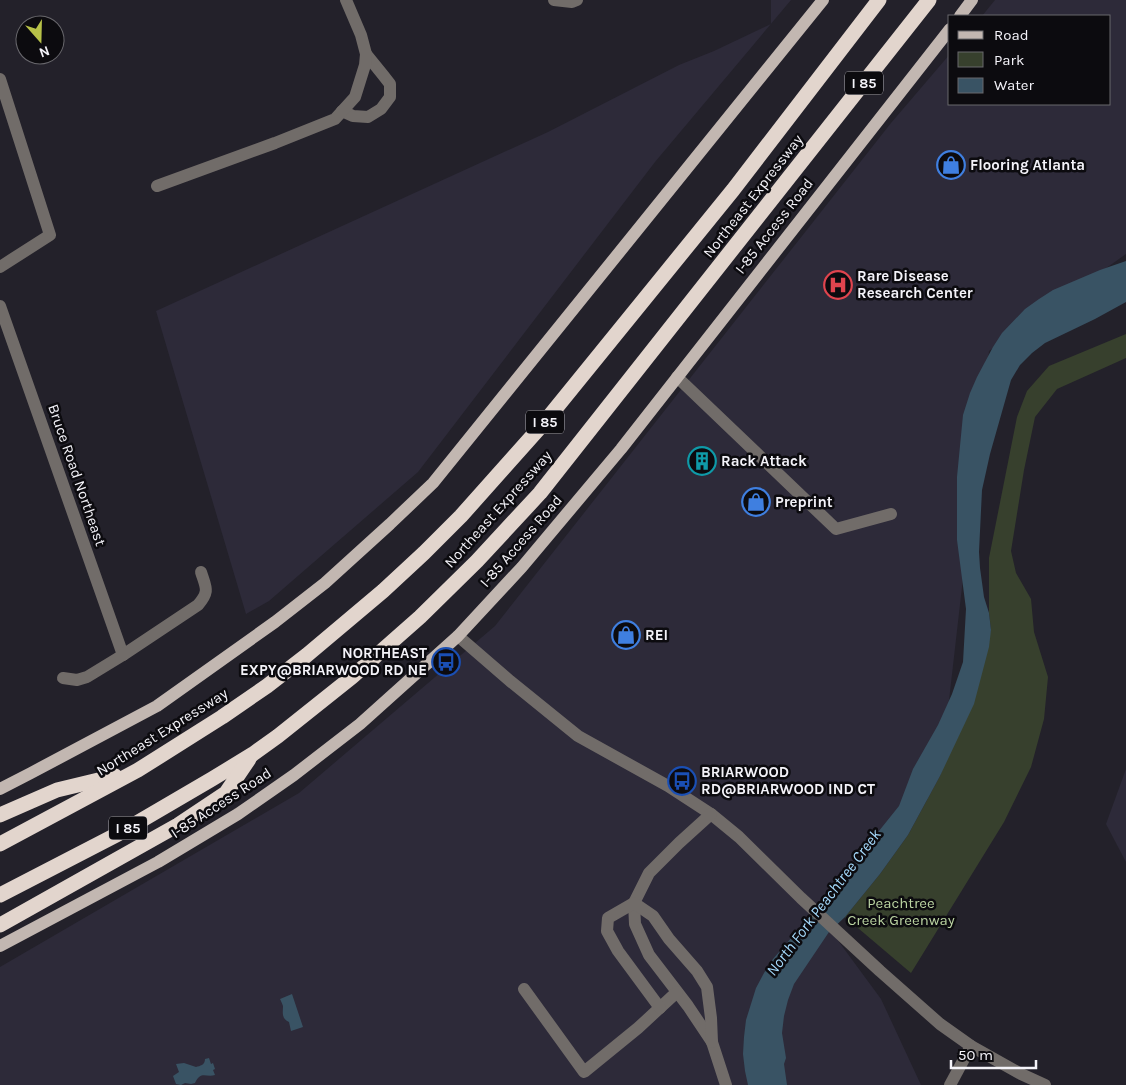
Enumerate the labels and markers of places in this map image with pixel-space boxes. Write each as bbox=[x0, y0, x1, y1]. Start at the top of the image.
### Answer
shop icon: Flooring Atlanta bbox=[936, 150, 966, 180]
place label: Flooring Atlanta bbox=[970, 156, 1085, 174]
place label: Rare Disease Research Center bbox=[857, 267, 973, 302]
hospital icon: Rare Disease Research Center bbox=[823, 270, 853, 300]
building icon: Rack Attack bbox=[687, 446, 717, 476]
place label: Rack Attack bbox=[721, 452, 807, 470]
shop icon: Preprint bbox=[741, 487, 771, 517]
place label: Preprint bbox=[775, 493, 833, 511]
shop icon: REI bbox=[611, 620, 641, 650]
place label: REI bbox=[645, 626, 668, 644]
place label: NORTHEAST EXPY@BRIARWOOD RD NE bbox=[240, 644, 427, 679]
bus stop icon: NORTHEAST EXPY@BRIARWOOD RD NE bbox=[431, 647, 461, 677]
place label: BRIARWOOD RD@BRIARWOOD IND CT bbox=[701, 763, 875, 798]
bus stop icon: BRIARWOOD RD@BRIARWOOD IND CT bbox=[667, 766, 697, 796]

